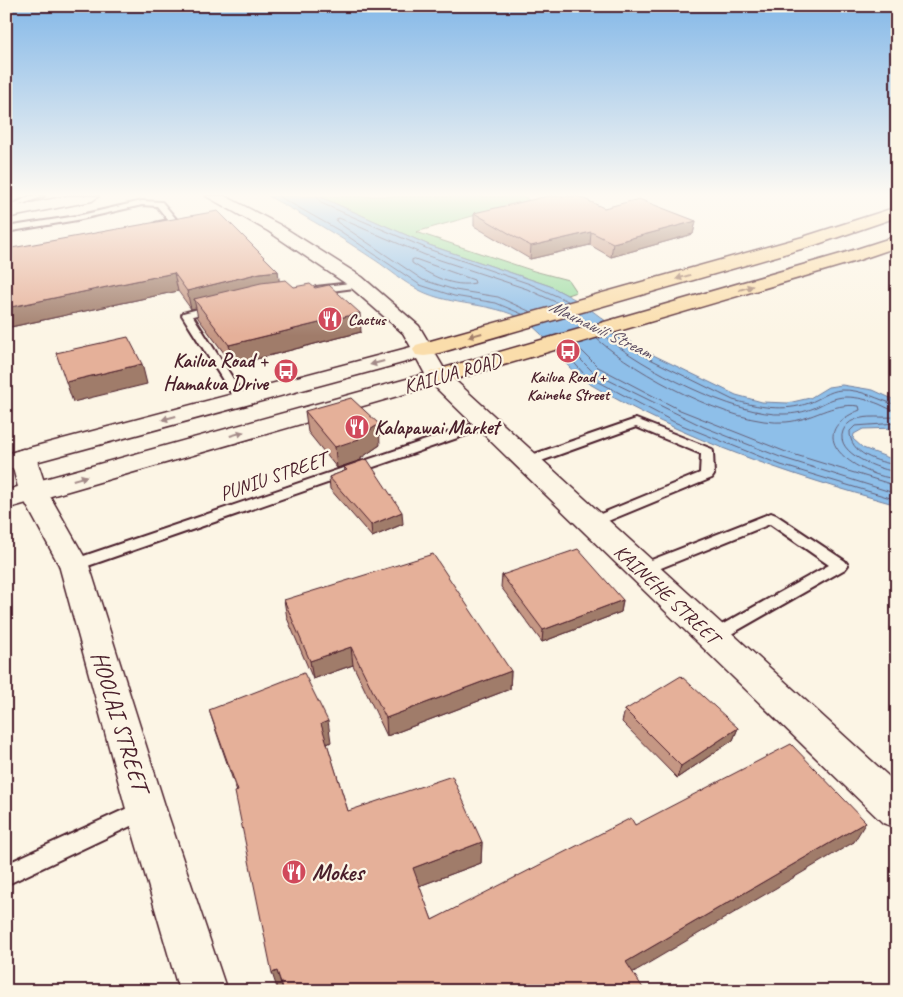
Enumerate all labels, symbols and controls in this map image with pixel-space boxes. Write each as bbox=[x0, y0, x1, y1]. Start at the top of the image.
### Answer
one-way arrow bbox=[675, 274, 690, 282]
one-way arrow bbox=[738, 283, 753, 291]
water label: Maunawili Stream bbox=[546, 295, 658, 364]
restaurant icon: Cactus bbox=[317, 306, 343, 332]
place label: Cactus bbox=[348, 310, 387, 330]
one-way arrow bbox=[467, 332, 482, 340]
bus stop icon: Kailua Road + Kainehe Street bbox=[555, 338, 581, 364]
street label: KAILUA ROAD bbox=[401, 347, 505, 399]
place label: Kailua Road + Hamakua Drive bbox=[163, 348, 269, 396]
bus stop icon: Kailua Road + Hamakua Drive bbox=[273, 358, 299, 384]
one-way arrow bbox=[369, 359, 384, 367]
place label: Kailua Road + Kainehe Street bbox=[527, 367, 611, 405]
one-way arrow bbox=[161, 414, 176, 422]
restaurant icon: Kalapawai Market bbox=[344, 414, 370, 440]
place label: Kalapawai Market bbox=[374, 415, 502, 440]
one-way arrow bbox=[229, 429, 244, 437]
street label: PUNIU STREET bbox=[216, 445, 335, 507]
one-way arrow bbox=[73, 473, 88, 481]
street label: KAINEHE STREET bbox=[609, 539, 727, 652]
street label: HOOLAI STREET bbox=[84, 647, 157, 800]
place label: Mokes bbox=[312, 857, 366, 887]
restaurant icon: Mokes bbox=[281, 859, 307, 885]

